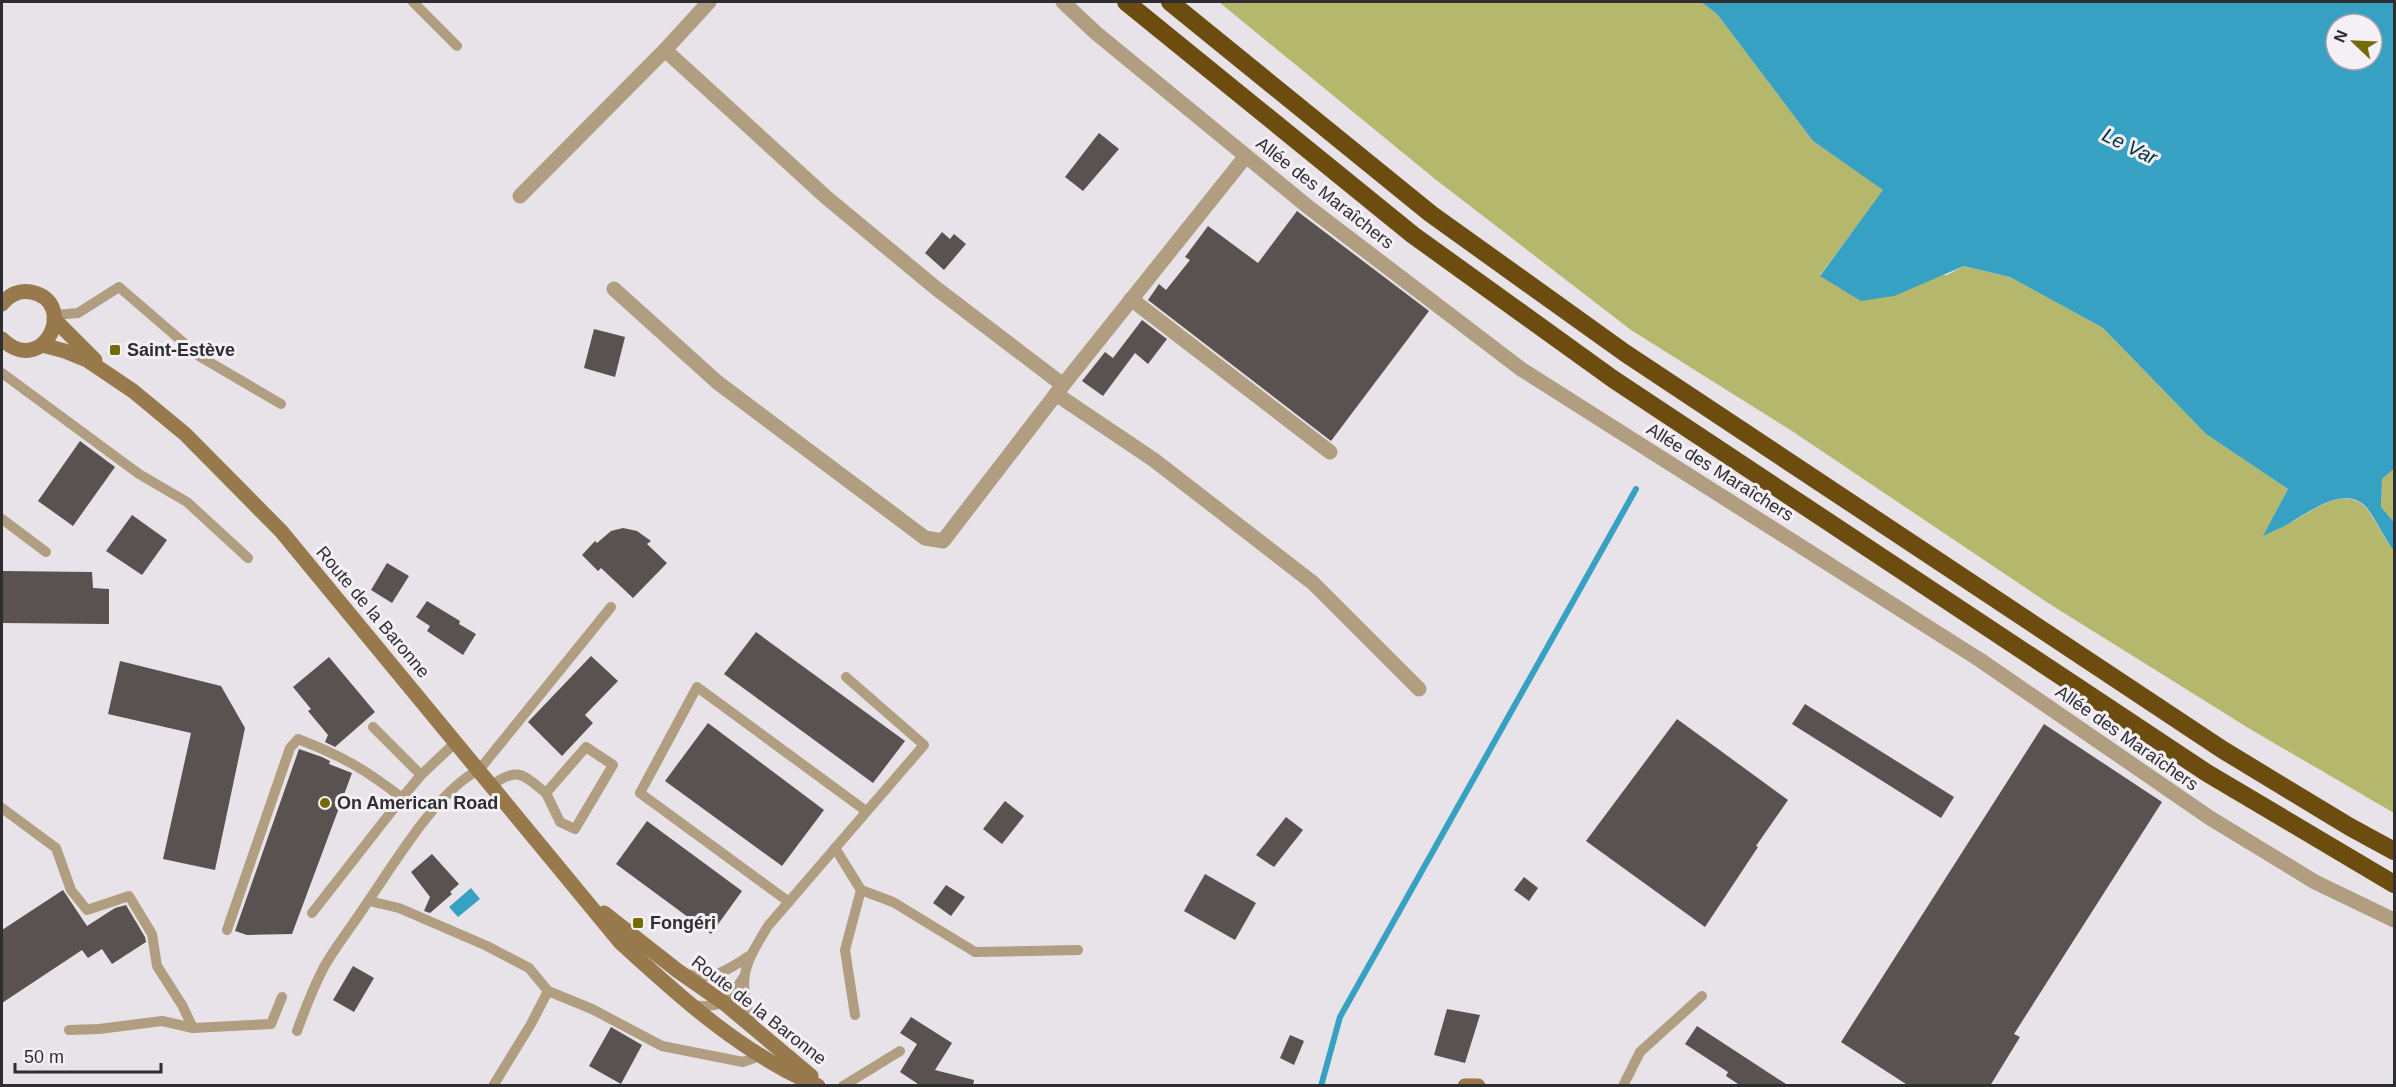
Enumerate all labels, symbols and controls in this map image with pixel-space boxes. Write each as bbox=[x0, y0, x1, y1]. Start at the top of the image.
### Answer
north arrow bbox=[2324, 12, 2384, 72]
text: N bbox=[2331, 28, 2351, 45]
water label: Le Var bbox=[2099, 123, 2162, 169]
street label: Allée des Maraîchers bbox=[1252, 133, 1398, 253]
place label: Saint-Estève bbox=[127, 340, 235, 360]
marker: Saint-Estève bbox=[108, 343, 122, 357]
street label: Allée des Maraîchers bbox=[1643, 419, 1797, 525]
street label: Route de la Baronne bbox=[312, 542, 434, 682]
street label: Allée des Maraîchers bbox=[2052, 681, 2202, 795]
place label: On American Road bbox=[337, 793, 498, 813]
marker: On American Road bbox=[318, 796, 332, 810]
place label: Fongéri bbox=[650, 913, 716, 933]
marker: Fongéri bbox=[631, 916, 645, 930]
street label: Route de la Baronne bbox=[688, 951, 830, 1069]
scale bar bbox=[15, 1036, 160, 1074]
text: 50 m bbox=[24, 1047, 64, 1067]

